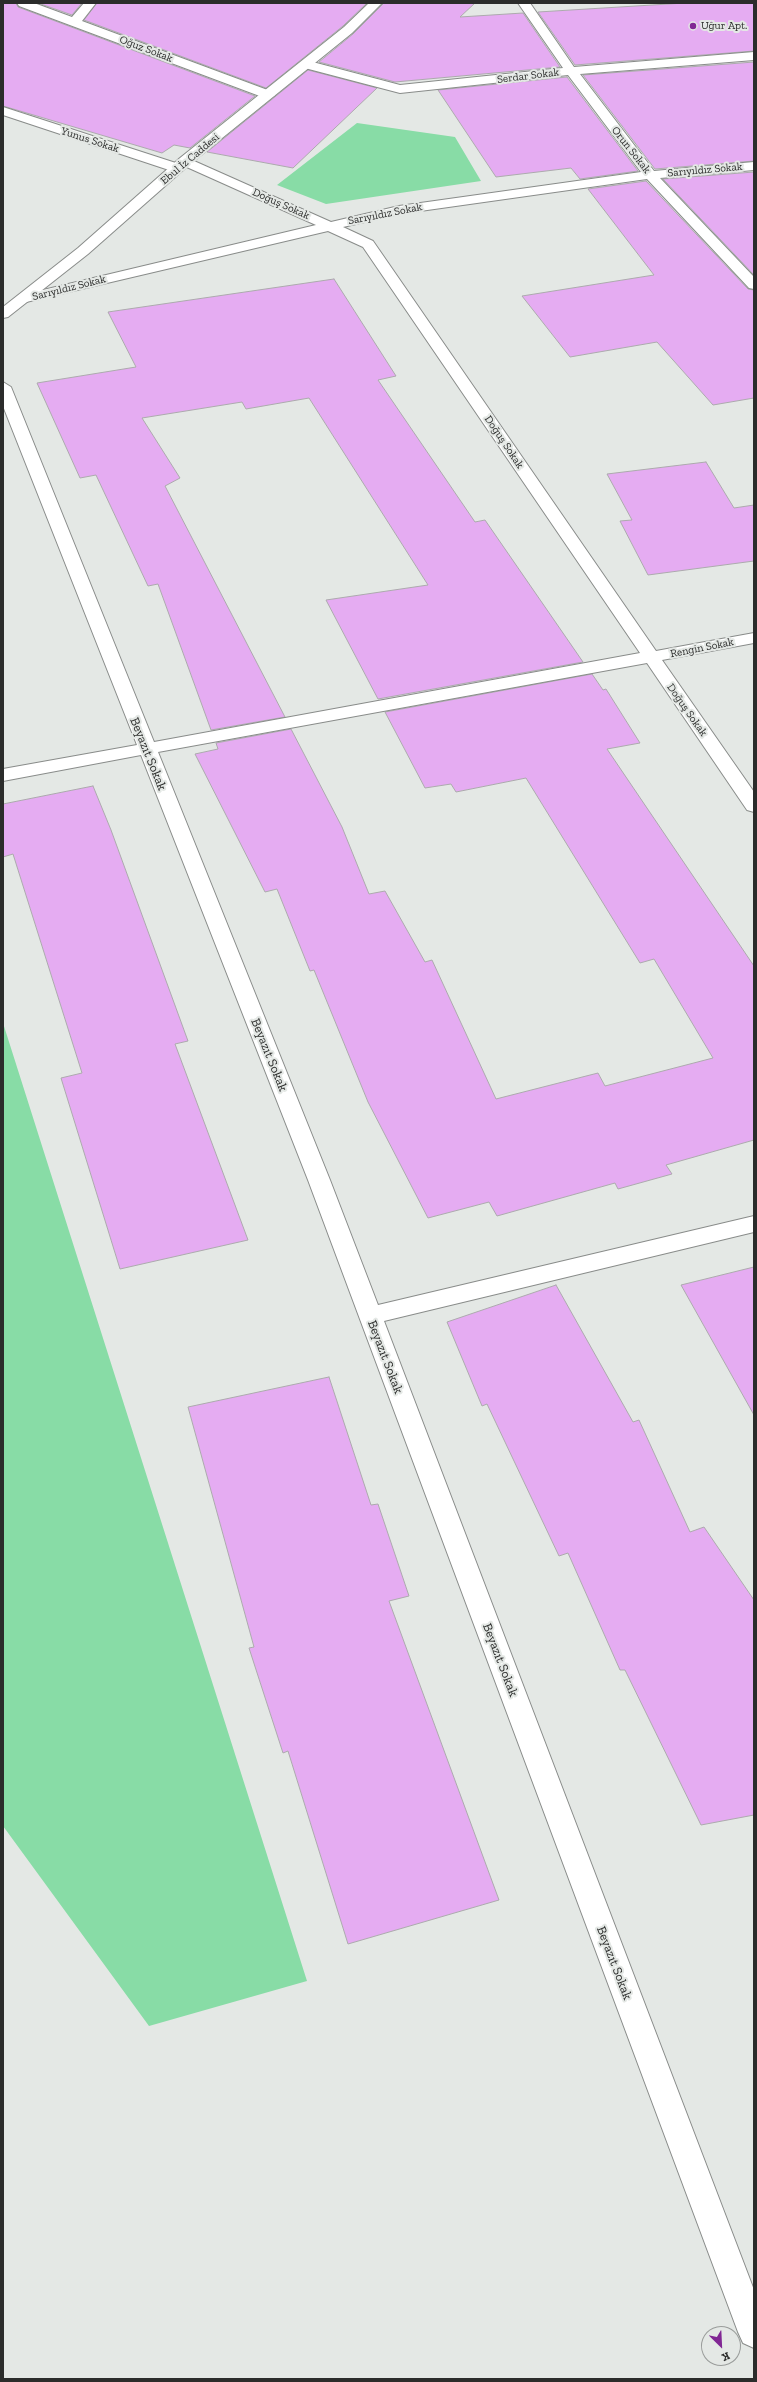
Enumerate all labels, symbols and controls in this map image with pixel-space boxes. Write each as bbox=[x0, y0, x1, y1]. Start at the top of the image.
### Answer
place label: Uğur Apt. bbox=[701, 19, 747, 33]
marker: Uğur Apt. bbox=[688, 21, 698, 31]
street label: Oğuz Sokak bbox=[117, 33, 175, 65]
street label: Serdar Sokak bbox=[496, 66, 560, 86]
street label: Yunus Sokak bbox=[59, 124, 121, 156]
street label: Orun Sokak bbox=[609, 124, 653, 176]
street label: Ebul İz Caddesi bbox=[158, 131, 222, 187]
street label: Sarıyıldız Sokak bbox=[667, 160, 743, 180]
street label: Doğuş Sokak bbox=[250, 186, 312, 222]
street label: Sarıyıldız Sokak bbox=[347, 200, 423, 228]
street label: Sarıyıldız Sokak bbox=[31, 272, 107, 304]
street label: Doğuş Sokak bbox=[481, 413, 527, 471]
street label: Rengin Sokak bbox=[669, 635, 735, 661]
street label: Doğuş Sokak bbox=[664, 681, 710, 739]
street label: Beyazıt Sokak bbox=[126, 715, 170, 793]
street label: Beyazıt Sokak bbox=[247, 1016, 291, 1094]
street label: Beyazıt Sokak bbox=[364, 1318, 406, 1396]
street label: Beyazıt Sokak bbox=[479, 1621, 521, 1699]
street label: Beyazıt Sokak bbox=[593, 1924, 635, 2002]
north arrow bbox=[701, 2326, 741, 2366]
text: K bbox=[720, 2349, 732, 2364]

